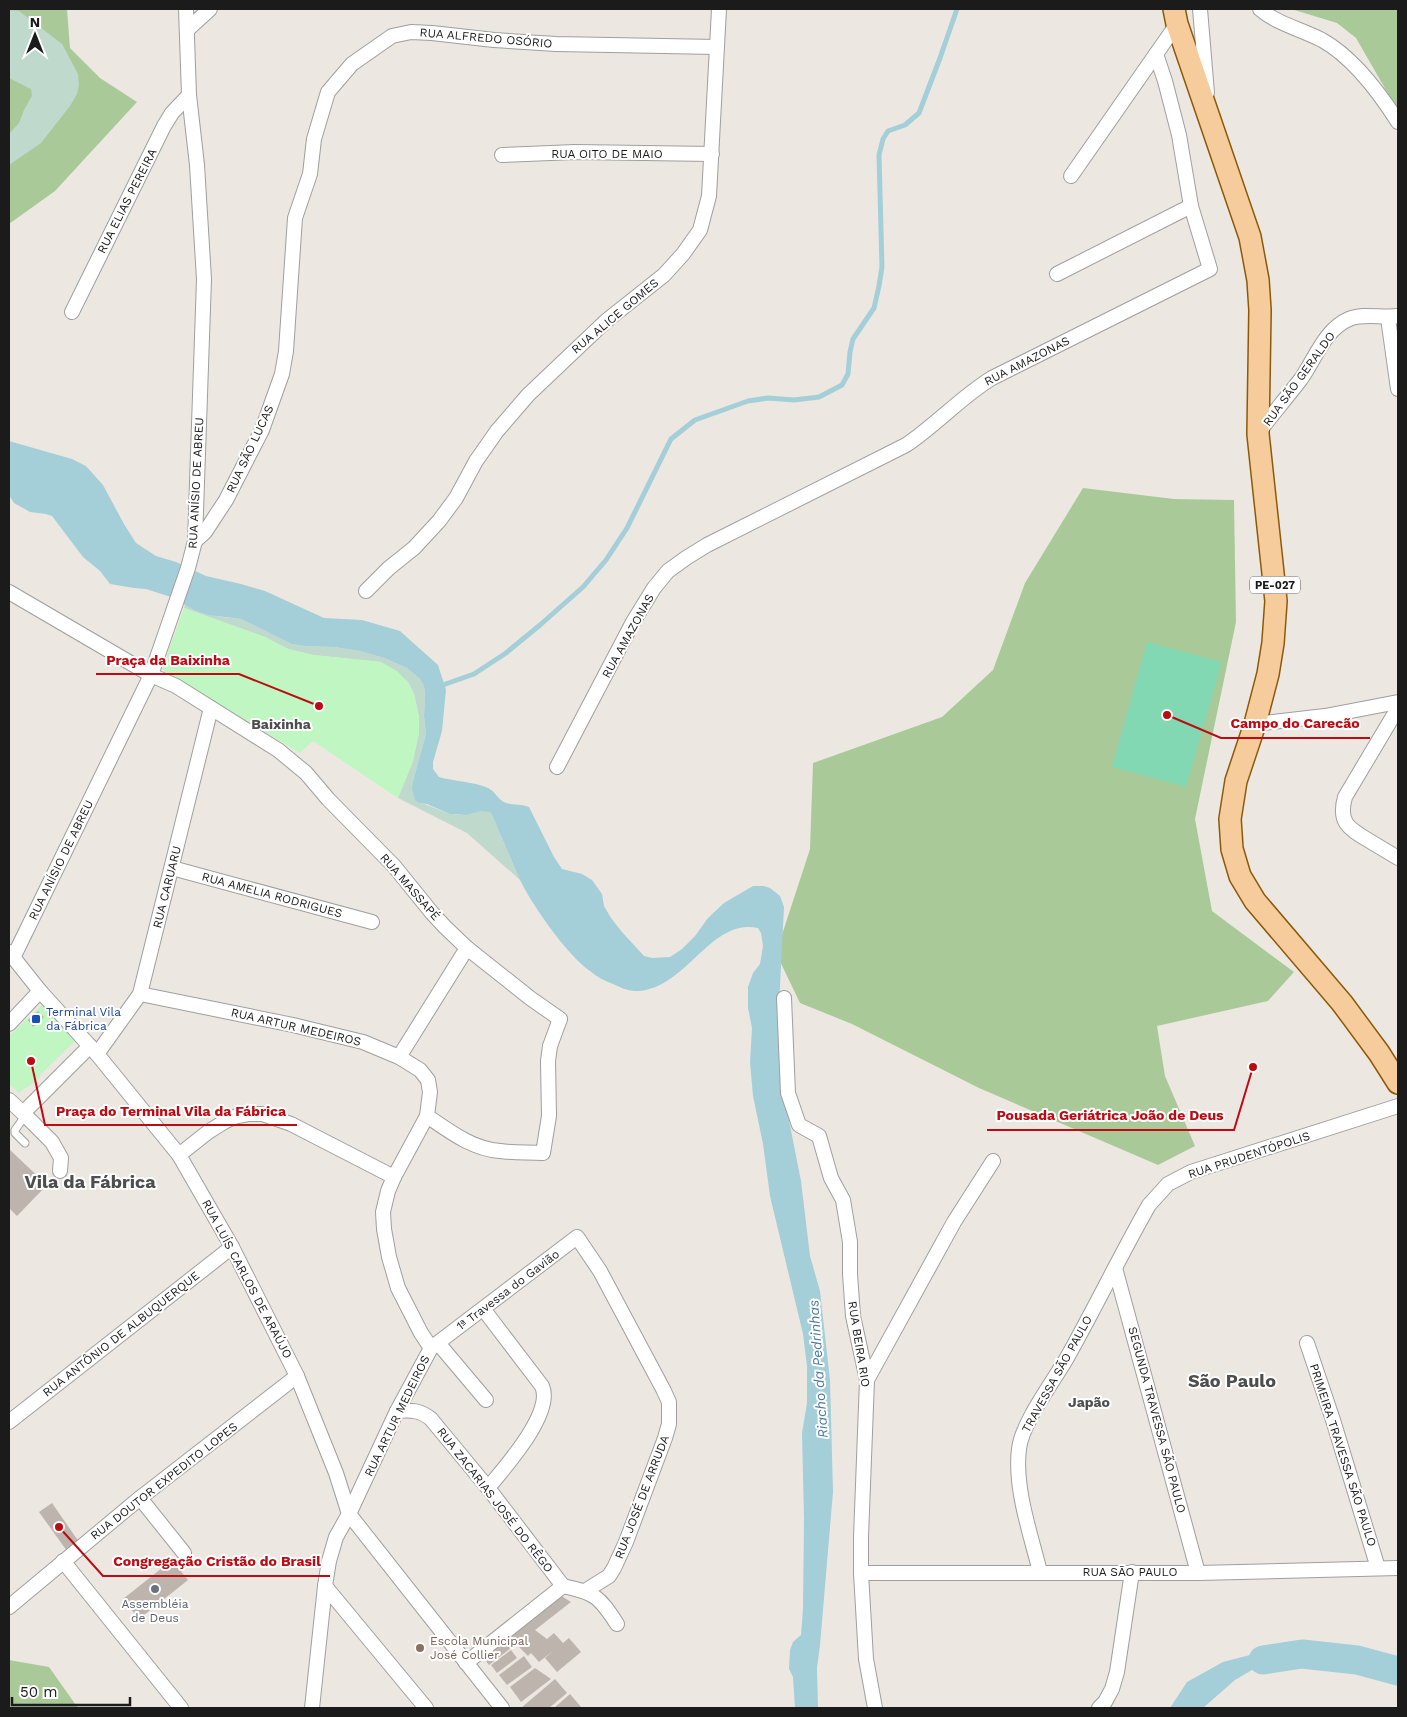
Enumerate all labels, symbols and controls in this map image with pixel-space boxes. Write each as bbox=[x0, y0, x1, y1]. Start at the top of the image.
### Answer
north arrow bbox=[10, 10, 60, 60]
text: N bbox=[30, 14, 40, 30]
street label: RUA ALFREDO OSÓRIO bbox=[419, 25, 553, 51]
street label: RUA ELIAS PEREIRA bbox=[94, 146, 160, 256]
street label: RUA OITO DE MAIO bbox=[551, 147, 663, 161]
street label: RUA ALICE GOMES bbox=[569, 276, 661, 356]
street label: RUA SÃO GERALDO bbox=[1260, 329, 1338, 429]
street label: RUA AMAZONAS bbox=[982, 333, 1072, 389]
street label: RUA SÃO LUCAS bbox=[224, 403, 276, 495]
street label: RUA ANÍSIO DE ABREU bbox=[186, 417, 206, 549]
road number: PE-027 bbox=[1250, 576, 1300, 594]
street label: RUA AMAZONAS bbox=[599, 591, 657, 681]
callout: Praça da Baixinha bbox=[96, 645, 239, 674]
text: Praça da Baixinha bbox=[106, 652, 231, 668]
callout: Campo do Carecão bbox=[1221, 709, 1370, 738]
text: Campo do Carecão bbox=[1230, 715, 1360, 731]
district label: Baixinha bbox=[251, 716, 312, 732]
street label: RUA ANÍSIO DE ABREU bbox=[26, 798, 96, 922]
street label: RUA CARUARU bbox=[150, 844, 184, 930]
street label: RUA MASSAPÉ bbox=[377, 851, 443, 924]
street label: RUA AMELIA RODRIGUES bbox=[200, 869, 344, 921]
place label: Terminal Vila da Fábrica bbox=[46, 1005, 121, 1033]
street label: RUA ARTUR MEDEIROS bbox=[230, 1005, 362, 1049]
marker: Terminal Vila da Fábrica bbox=[30, 1013, 42, 1025]
callout: Praça do Terminal Vila da Fábrica bbox=[45, 1096, 297, 1125]
callout: Pousada Geriátrica João de Deus bbox=[987, 1101, 1234, 1130]
text: Praça do Terminal Vila da Fábrica bbox=[56, 1103, 287, 1119]
text: Pousada Geriátrica João de Deus bbox=[996, 1107, 1224, 1123]
street label: RUA PRUDENTÓPOLIS bbox=[1186, 1129, 1312, 1181]
district label: Vila da Fábrica bbox=[24, 1171, 156, 1192]
street label: RUA LUÍS CARLOS DE ARAÚJO bbox=[199, 1197, 295, 1361]
street label: 1ª Travessa do Gavião bbox=[454, 1247, 562, 1333]
street label: RUA ANTÔNIO DE ALBUQUERQUE bbox=[40, 1268, 202, 1400]
water label: Riacho da Pedrinhas bbox=[805, 1299, 831, 1439]
street label: RUA BEIRA RIO bbox=[845, 1300, 873, 1388]
street label: TRAVESSA SÃO PAULO bbox=[1019, 1313, 1095, 1435]
street label: SEGUNDA TRAVESSA SÃO PAULO bbox=[1125, 1325, 1189, 1515]
street label: RUA ARTUR MEDEIROS bbox=[362, 1353, 432, 1479]
street label: PRIMEIRA TRAVESSA SÃO PAULO bbox=[1307, 1362, 1379, 1548]
district label: São Paulo bbox=[1188, 1370, 1276, 1391]
district label: Japão bbox=[1068, 1394, 1110, 1410]
street label: RUA DOUTOR EXPEDITO LOPES bbox=[88, 1419, 240, 1543]
street label: RUA ZACARIAS JOSÉ DO RÊGO bbox=[434, 1425, 556, 1575]
street label: RUA JOSÉ DE ARRUDA bbox=[612, 1433, 672, 1561]
callout: Congregação Cristão do Brasil bbox=[103, 1547, 330, 1576]
text: Congregação Cristão do Brasil bbox=[113, 1553, 321, 1569]
street label: RUA SÃO PAULO bbox=[1083, 1565, 1177, 1579]
marker: Assembléia de Deus bbox=[149, 1583, 161, 1595]
place label: Assembléia de Deus bbox=[122, 1597, 189, 1625]
place label: Escola Municipal José Collier bbox=[430, 1634, 529, 1662]
marker: Escola Municipal José Collier bbox=[414, 1642, 426, 1654]
scale bar bbox=[12, 1674, 130, 1706]
text: 50 m bbox=[20, 1683, 57, 1701]

